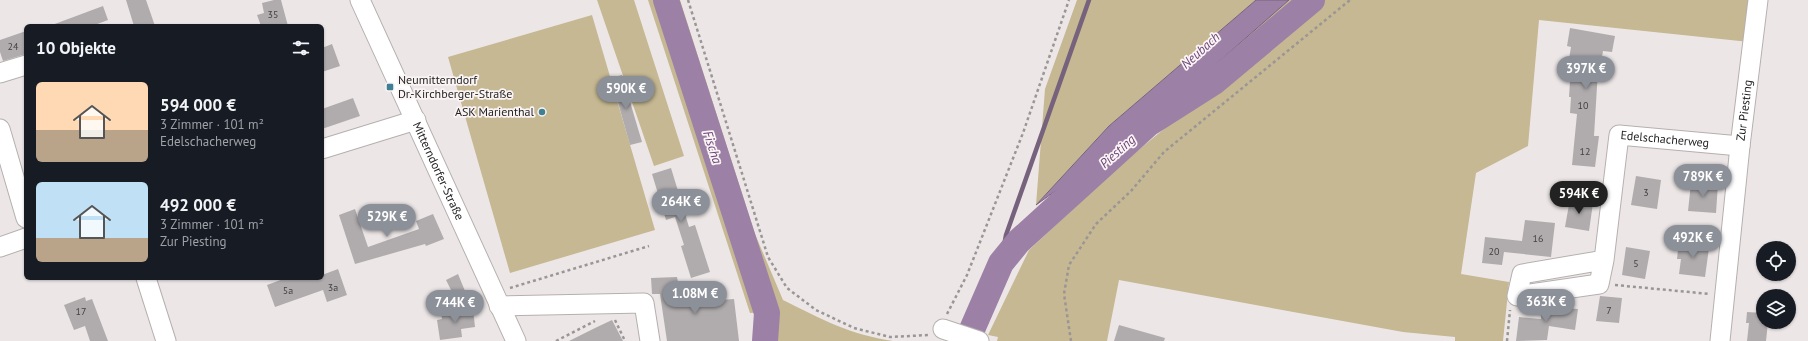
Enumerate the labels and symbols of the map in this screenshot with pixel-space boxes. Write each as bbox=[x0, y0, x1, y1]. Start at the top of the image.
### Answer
house number: 35 bbox=[268, 8, 278, 21]
water label: Neubach bbox=[1177, 28, 1223, 72]
house number: 24 bbox=[8, 40, 19, 53]
pin: 397K € bbox=[1553, 56, 1619, 90]
place label: Neumitterndorf Dr.-Kirchberger-Straße bbox=[398, 72, 512, 101]
pin: 590K € bbox=[593, 76, 659, 110]
street label: Zur Piesting bbox=[1733, 79, 1755, 142]
marker: Neumitterndorf Dr.-Kirchberger-Straße bbox=[385, 82, 395, 92]
house number: 10 bbox=[1578, 99, 1589, 112]
place label: ASK Marienthal bbox=[455, 104, 534, 119]
marker: ASK Marienthal bbox=[537, 107, 547, 117]
street label: Mitterndorfer-Straße bbox=[410, 119, 468, 222]
street label: Edelschacherweg bbox=[1620, 127, 1710, 150]
water label: Fischa bbox=[699, 129, 726, 166]
water label: Piesting bbox=[1096, 131, 1139, 172]
house number: 12 bbox=[1580, 145, 1590, 158]
pin: 789K € bbox=[1670, 164, 1736, 198]
pin: 594K € bbox=[1546, 181, 1612, 215]
house number: 3 bbox=[1643, 186, 1649, 199]
pin: 264K € bbox=[648, 189, 714, 223]
pin: 529K € bbox=[354, 204, 420, 238]
pin: 492K € bbox=[1660, 225, 1726, 259]
house number: 16 bbox=[1533, 232, 1543, 245]
house number: 20 bbox=[1489, 245, 1500, 258]
house number: 5 bbox=[1633, 257, 1639, 270]
house number: 3a bbox=[328, 281, 338, 294]
pin: 1.08M € bbox=[658, 281, 732, 315]
house number: 5a bbox=[283, 284, 293, 297]
pin: 363K € bbox=[1513, 289, 1579, 323]
pin: 744K € bbox=[422, 290, 488, 324]
house number: 7 bbox=[1606, 304, 1612, 317]
house number: 17 bbox=[76, 305, 86, 318]

